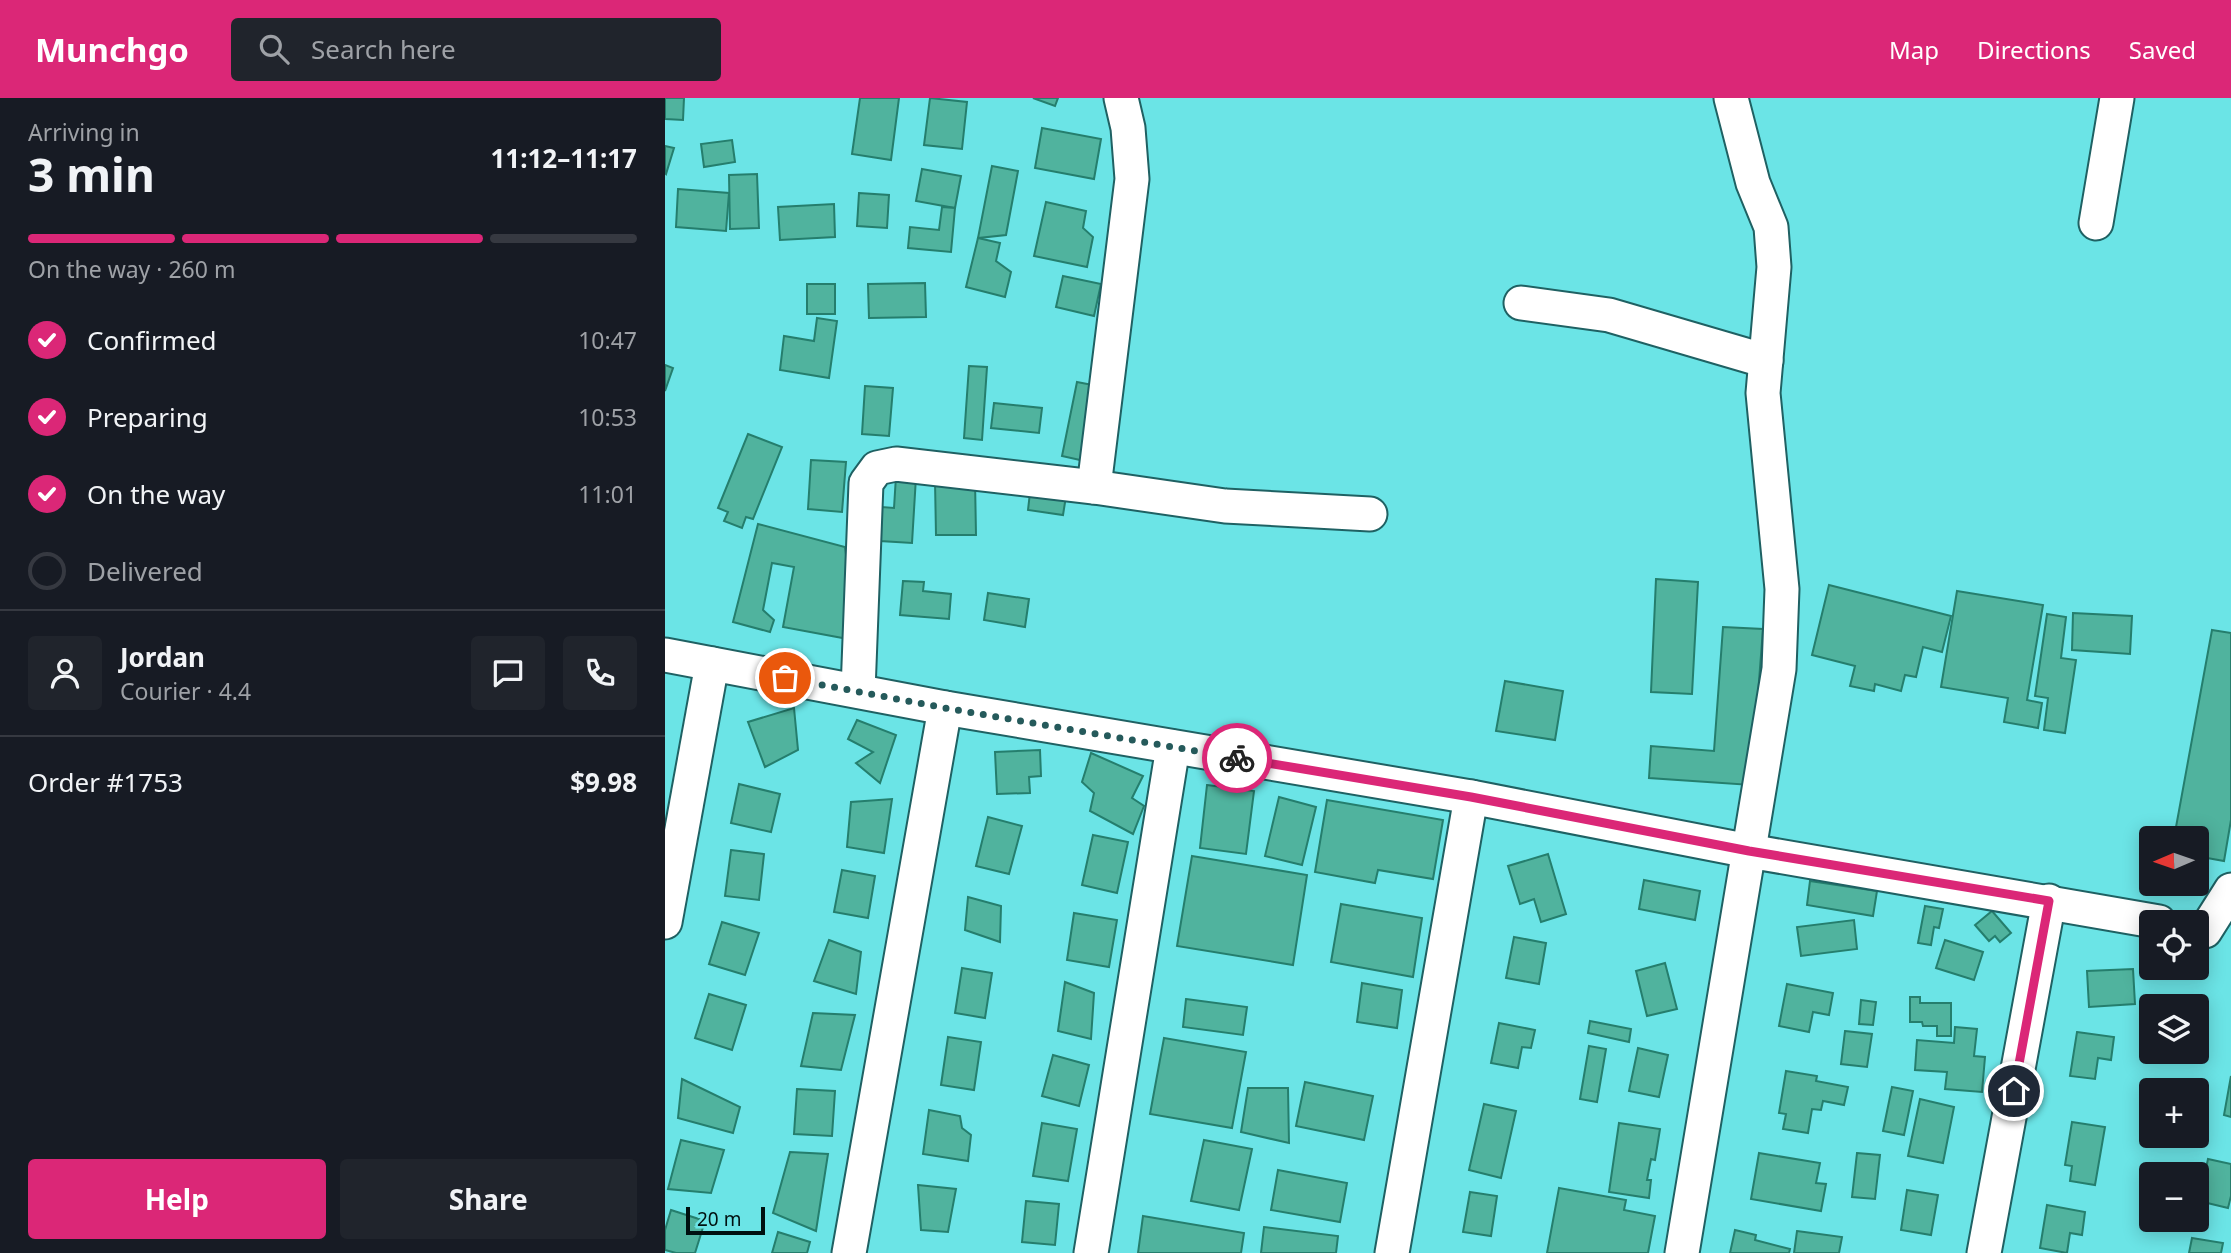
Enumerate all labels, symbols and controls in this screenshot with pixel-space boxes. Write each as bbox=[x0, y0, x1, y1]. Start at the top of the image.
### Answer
search box bbox=[231, 18, 721, 81]
text: Munchgo bbox=[35, 27, 189, 72]
icon: search bbox=[255, 30, 293, 68]
text: Search here bbox=[311, 31, 456, 67]
text: Map bbox=[1889, 33, 1939, 66]
text: Directions bbox=[1977, 33, 2091, 66]
text: Saved bbox=[2129, 33, 2196, 66]
text: Arriving in bbox=[28, 116, 140, 148]
text: 11:12–11:17 bbox=[490, 140, 637, 176]
text: 3 min bbox=[28, 143, 155, 205]
text: On the way · 260 m bbox=[28, 253, 235, 285]
icon: check bbox=[28, 321, 66, 359]
text: Confirmed bbox=[87, 322, 217, 358]
text: 10:47 bbox=[578, 324, 637, 356]
icon: check bbox=[28, 398, 66, 436]
text: Preparing bbox=[87, 399, 208, 435]
text: 10:53 bbox=[578, 401, 637, 433]
icon: check bbox=[28, 475, 66, 513]
text: On the way bbox=[87, 476, 225, 512]
text: 11:01 bbox=[578, 478, 637, 510]
text: Delivered bbox=[87, 553, 203, 589]
button: person bbox=[28, 636, 102, 710]
button: chat bbox=[471, 636, 545, 710]
button: phone bbox=[563, 636, 637, 710]
text: Jordan bbox=[120, 639, 205, 675]
pin bbox=[755, 648, 815, 708]
icon: bag bbox=[766, 659, 804, 697]
text: Courier · 4.4 bbox=[120, 675, 251, 707]
courier bbox=[1202, 723, 1272, 793]
icon: bike bbox=[1218, 739, 1256, 777]
text: Order #1753 bbox=[28, 764, 183, 800]
text: $9.98 bbox=[570, 764, 637, 800]
north arrow bbox=[2139, 826, 2209, 896]
map controls bbox=[2139, 826, 2209, 1232]
button: locate bbox=[2139, 910, 2209, 980]
button: layers bbox=[2139, 994, 2209, 1064]
pin bbox=[1984, 1061, 2044, 1121]
icon: home bbox=[1995, 1072, 2033, 1110]
button: + bbox=[2139, 1078, 2209, 1148]
button: Help bbox=[28, 1159, 326, 1239]
button: Share bbox=[340, 1159, 637, 1239]
button: − bbox=[2139, 1162, 2209, 1232]
scale bar bbox=[686, 1204, 765, 1236]
text: 20 m bbox=[697, 1206, 741, 1232]

